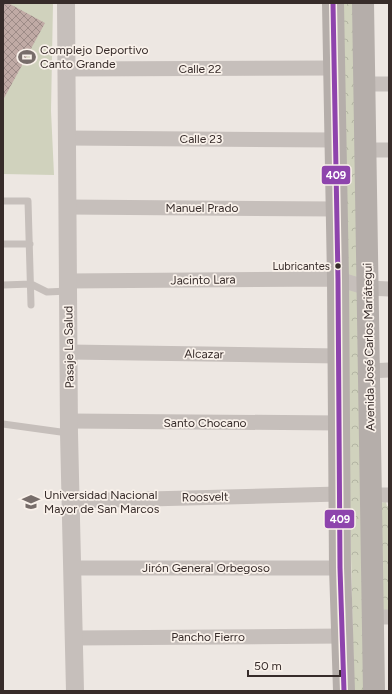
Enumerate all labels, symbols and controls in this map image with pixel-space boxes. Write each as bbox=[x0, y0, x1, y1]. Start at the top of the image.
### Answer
place label: Complejo Deportivo Canto Grande bbox=[40, 43, 149, 71]
sports icon: Complejo Deportivo Canto Grande bbox=[17, 47, 37, 67]
street label: Calle 22 bbox=[179, 62, 221, 76]
street label: Calle 23 bbox=[180, 132, 222, 146]
line badge: 409 bbox=[321, 165, 351, 185]
text: 409 bbox=[326, 169, 346, 182]
street label: Manuel Prado bbox=[166, 201, 238, 215]
place label: Lubricantes bbox=[272, 260, 330, 273]
marker: Lubricantes bbox=[333, 261, 343, 271]
street label: Avenida José Carlos Mariátegui bbox=[361, 263, 377, 431]
street label: Jacinto Lara bbox=[170, 272, 236, 288]
street label: Pasaje La Salud bbox=[61, 306, 77, 388]
street label: Alcazar bbox=[184, 347, 224, 361]
street label: Santo Chocano bbox=[163, 416, 247, 430]
place label: Universidad Nacional Mayor de San Marcos bbox=[44, 488, 160, 516]
street label: Roosvelt bbox=[181, 490, 229, 504]
school or university icon: Universidad Nacional Mayor de San Marcos bbox=[21, 492, 41, 512]
line badge: 409 bbox=[324, 509, 355, 529]
text: 409 bbox=[330, 513, 350, 526]
street label: Jirón General Orbegoso bbox=[142, 561, 270, 575]
street label: Pancho Fierro bbox=[171, 630, 245, 644]
scale bar bbox=[248, 652, 340, 678]
text: 50 m bbox=[254, 659, 282, 673]

